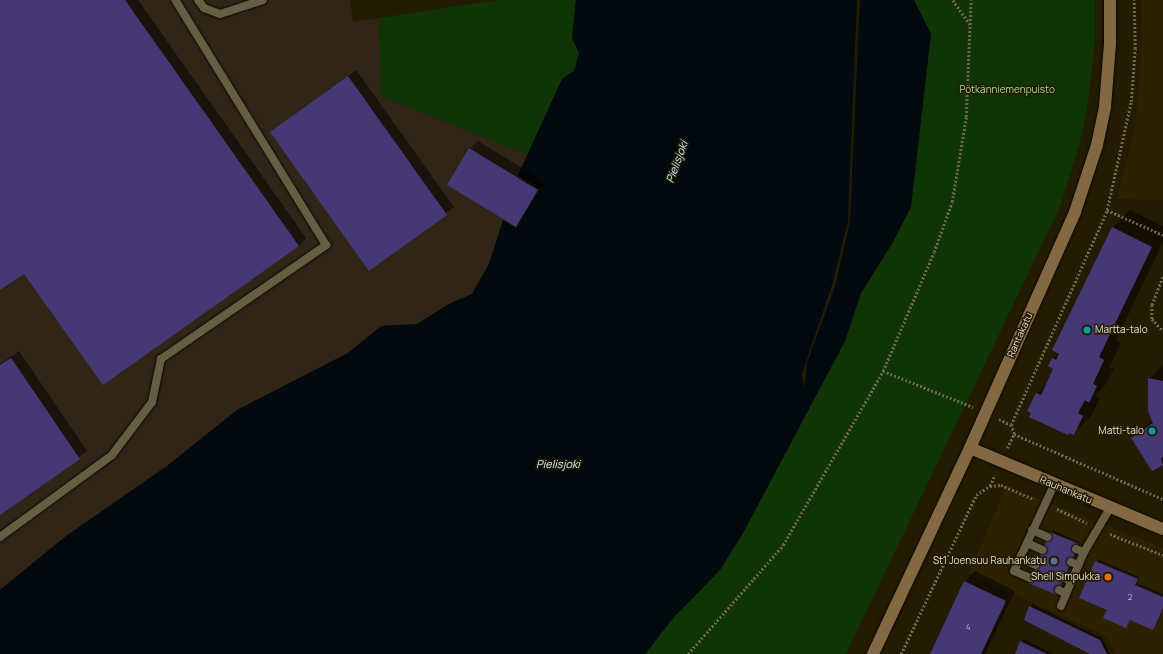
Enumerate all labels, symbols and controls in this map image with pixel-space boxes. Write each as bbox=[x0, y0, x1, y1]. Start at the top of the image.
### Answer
park label: Pötkänniemenpuisto bbox=[959, 84, 1055, 96]
water label: Pielisjoki bbox=[663, 139, 691, 185]
street label: Rantakatu bbox=[1005, 311, 1035, 359]
place label: Martta-talo bbox=[1095, 324, 1148, 336]
marker: Martta-talo bbox=[1082, 325, 1092, 335]
place label: Matti-talo bbox=[1098, 425, 1144, 437]
marker: Matti-talo bbox=[1147, 426, 1157, 436]
water label: Pielisjoki bbox=[536, 457, 580, 471]
street label: Rauhankatu bbox=[1038, 474, 1094, 506]
place label: St1 Joensuu Rauhankatu bbox=[933, 555, 1046, 567]
marker: St1 Joensuu Rauhankatu bbox=[1049, 556, 1059, 566]
place label: Shell Simpukka bbox=[1031, 571, 1100, 583]
marker: Shell Simpukka bbox=[1103, 572, 1113, 582]
house number: 2 bbox=[1128, 592, 1132, 602]
house number: 4 bbox=[966, 622, 970, 632]

